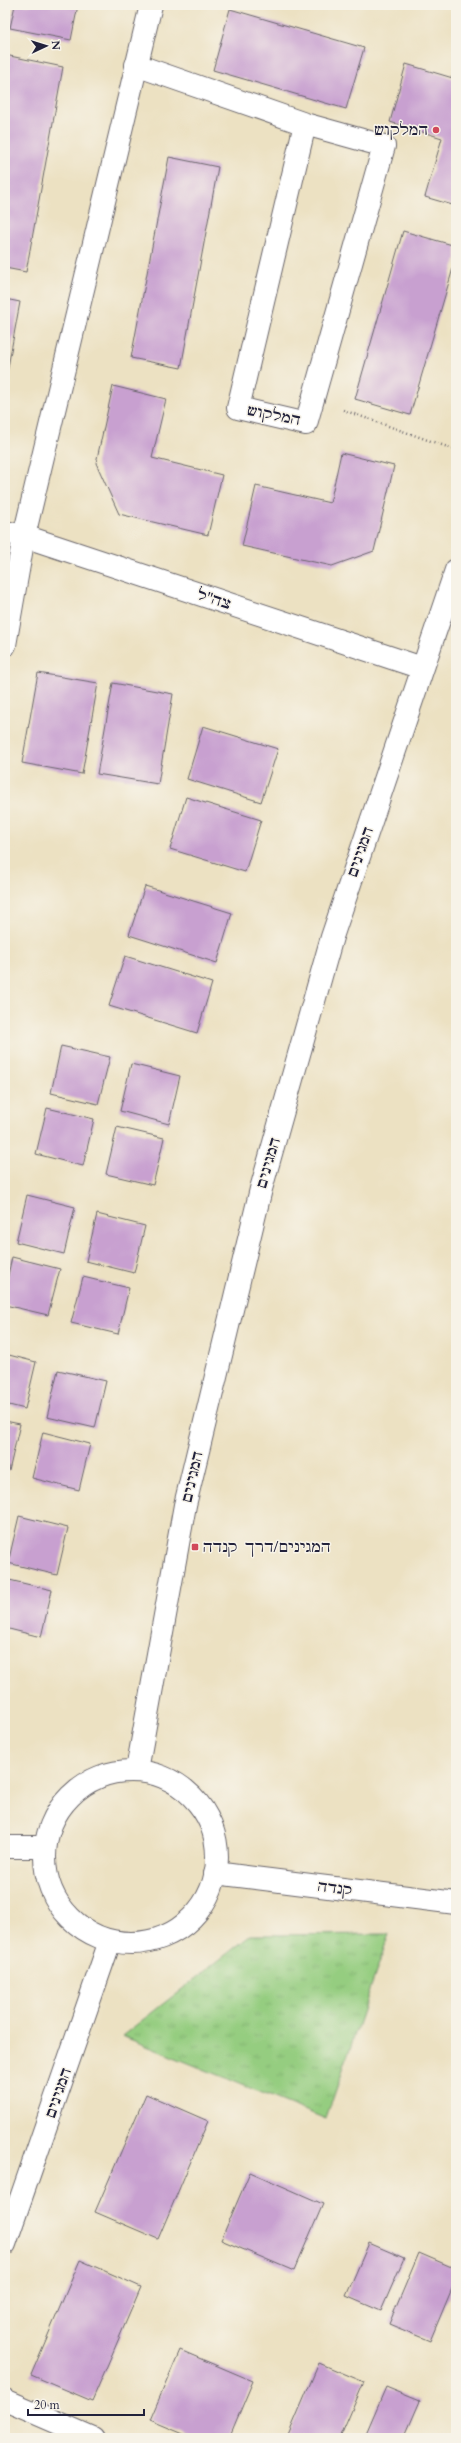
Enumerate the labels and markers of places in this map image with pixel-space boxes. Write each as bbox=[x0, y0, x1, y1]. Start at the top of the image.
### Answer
place label: המלקוש bbox=[374, 120, 428, 140]
marker: המלקוש bbox=[431, 125, 441, 135]
place label: המגינים/דרך קנדה bbox=[203, 1537, 331, 1557]
marker: המגינים/דרך קנדה bbox=[190, 1542, 200, 1552]

